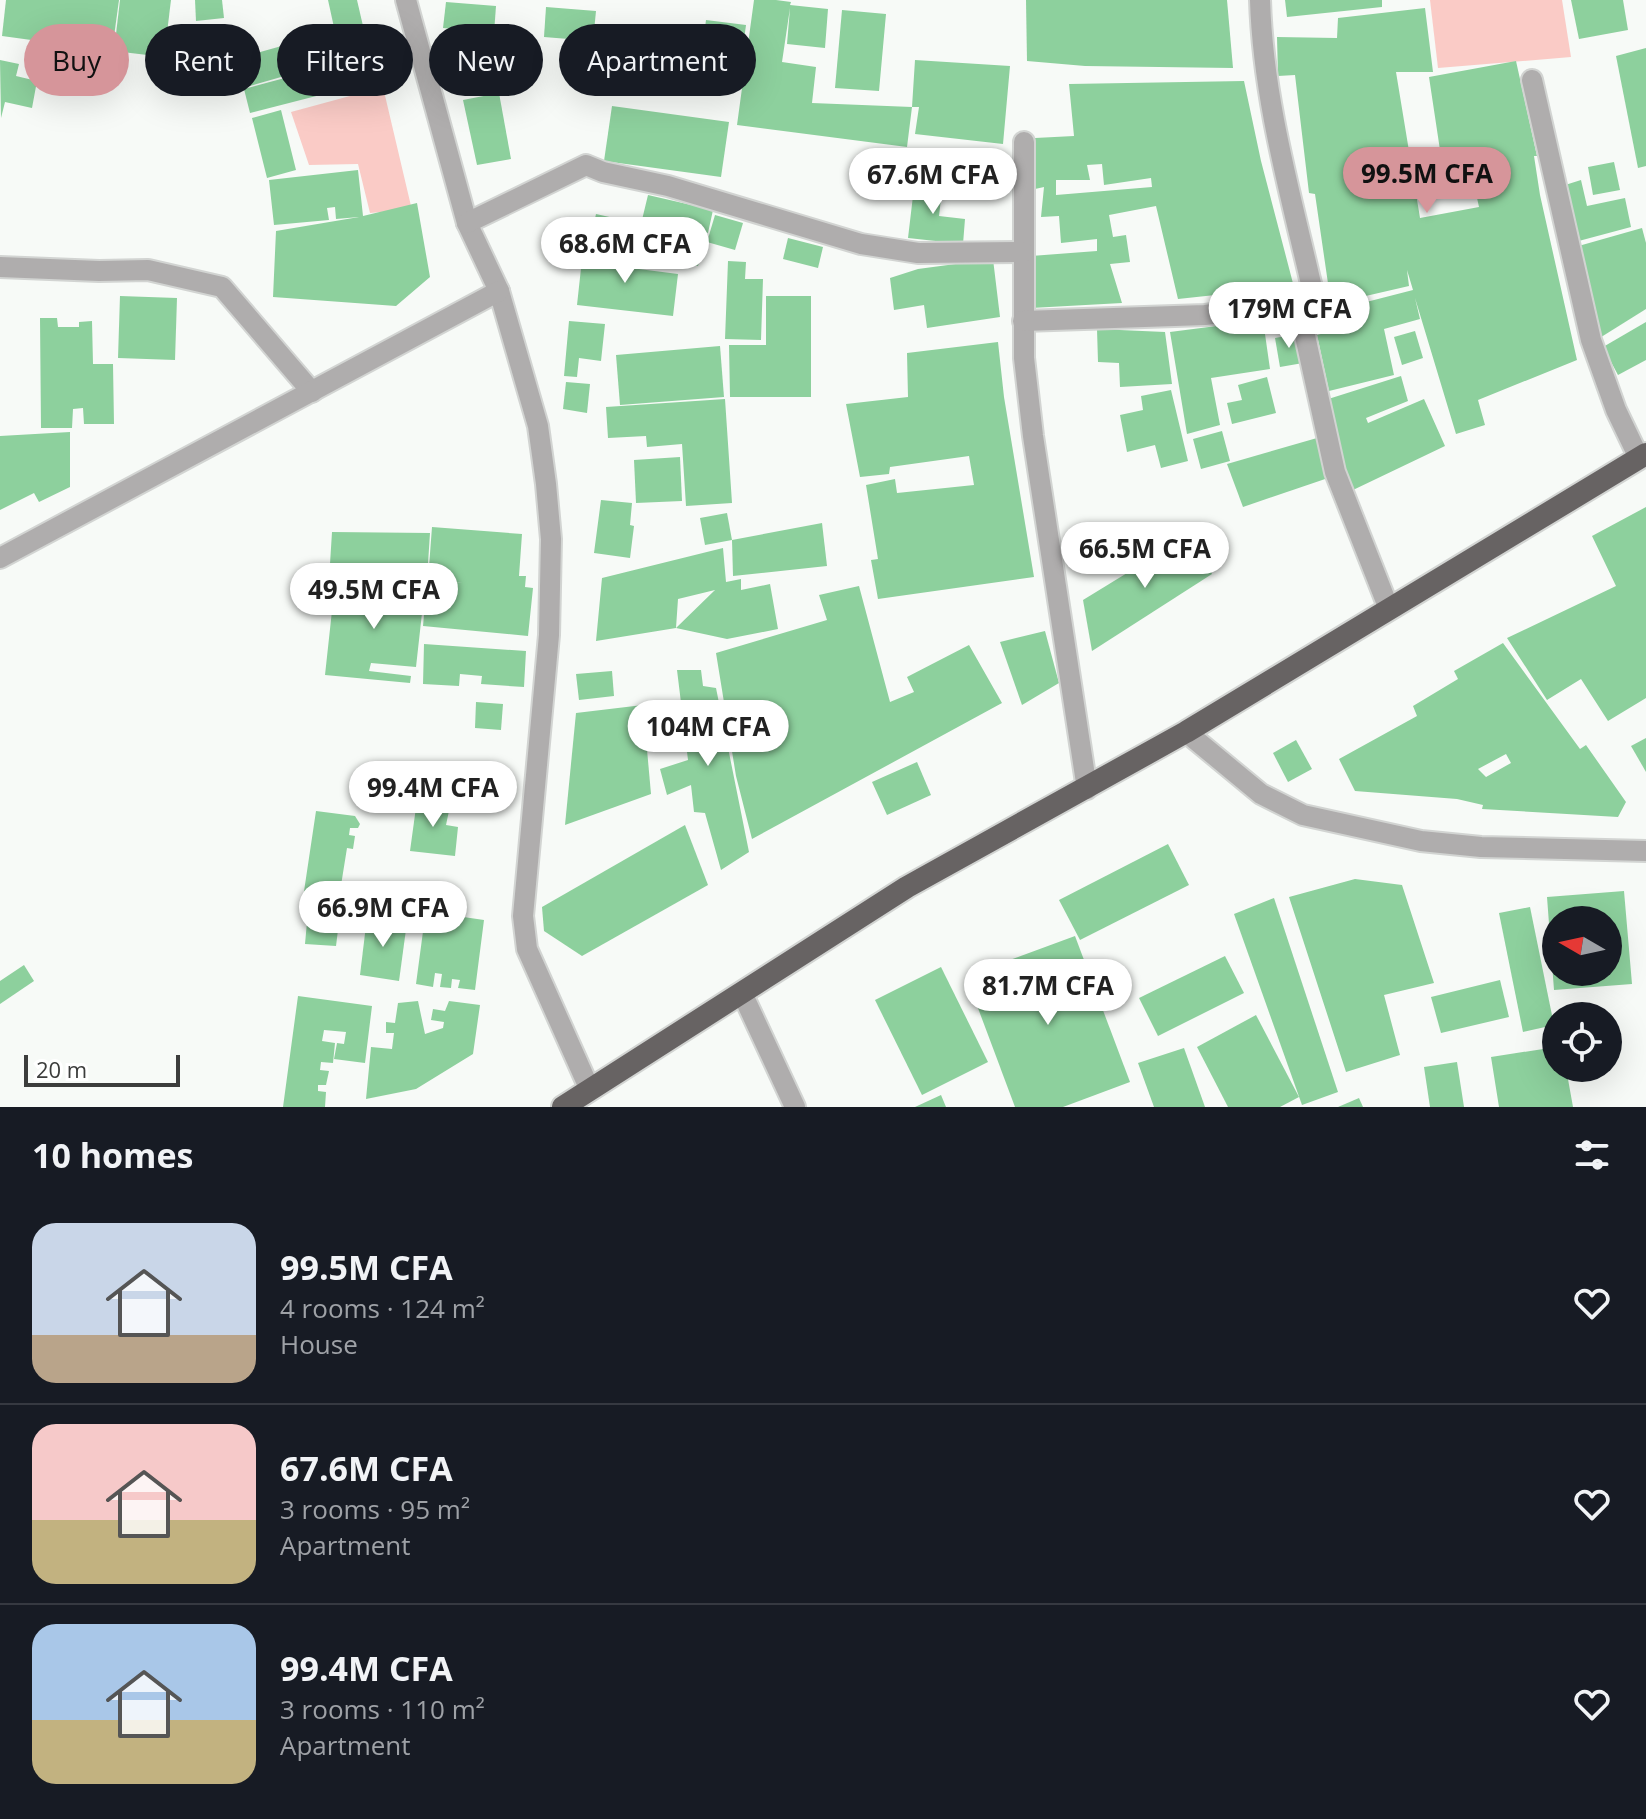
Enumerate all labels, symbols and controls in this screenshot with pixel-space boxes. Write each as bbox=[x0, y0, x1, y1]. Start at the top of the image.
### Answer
chip: Buy bbox=[24, 24, 129, 96]
chip: Rent bbox=[145, 24, 261, 96]
chip: Filters bbox=[277, 24, 413, 96]
chip: New bbox=[429, 24, 543, 96]
chip: Apartment bbox=[559, 24, 756, 96]
pin: 99.5M CFA bbox=[1335, 147, 1519, 215]
pin: 67.6M CFA bbox=[841, 148, 1025, 216]
text: 99.5M CFA bbox=[1361, 155, 1493, 191]
text: 67.6M CFA bbox=[867, 156, 999, 192]
pin: 68.6M CFA bbox=[533, 217, 717, 285]
text: 68.6M CFA bbox=[559, 225, 691, 261]
pin: 179M CFA bbox=[1206, 282, 1372, 350]
text: 179M CFA bbox=[1227, 290, 1351, 326]
pin: 66.5M CFA bbox=[1053, 522, 1237, 590]
text: 66.5M CFA bbox=[1079, 530, 1211, 566]
pin: 49.5M CFA bbox=[282, 563, 466, 631]
text: 49.5M CFA bbox=[308, 571, 440, 607]
pin: 104M CFA bbox=[625, 700, 791, 768]
text: 104M CFA bbox=[646, 708, 770, 744]
pin: 99.4M CFA bbox=[341, 761, 525, 829]
text: 99.4M CFA bbox=[367, 769, 499, 805]
pin: 66.9M CFA bbox=[291, 881, 475, 949]
text: 66.9M CFA bbox=[317, 889, 449, 925]
north arrow bbox=[1542, 906, 1622, 986]
map controls bbox=[1542, 906, 1622, 1082]
pin: 81.7M CFA bbox=[956, 959, 1140, 1027]
text: 81.7M CFA bbox=[982, 967, 1114, 1003]
button: locate bbox=[1542, 1002, 1622, 1082]
scale bar bbox=[24, 1051, 180, 1087]
text: 20 m bbox=[36, 1054, 87, 1084]
text: 10 homes bbox=[32, 1132, 193, 1178]
icon: filters bbox=[1570, 1133, 1614, 1177]
text: 99.5M CFA bbox=[280, 1244, 453, 1290]
icon: home bbox=[96, 1255, 192, 1351]
icon: heart bbox=[1570, 1281, 1614, 1325]
text: 4 rooms · 124 m² bbox=[280, 1290, 485, 1326]
text: House bbox=[280, 1326, 358, 1362]
text: 67.6M CFA bbox=[280, 1445, 453, 1491]
icon: home bbox=[96, 1456, 192, 1552]
icon: heart bbox=[1570, 1482, 1614, 1526]
text: 3 rooms · 95 m² bbox=[280, 1491, 470, 1527]
text: Apartment bbox=[280, 1527, 411, 1563]
text: 99.4M CFA bbox=[280, 1645, 453, 1691]
icon: home bbox=[96, 1656, 192, 1752]
icon: heart bbox=[1570, 1682, 1614, 1726]
text: 3 rooms · 110 m² bbox=[280, 1691, 485, 1727]
text: Apartment bbox=[280, 1727, 411, 1763]

